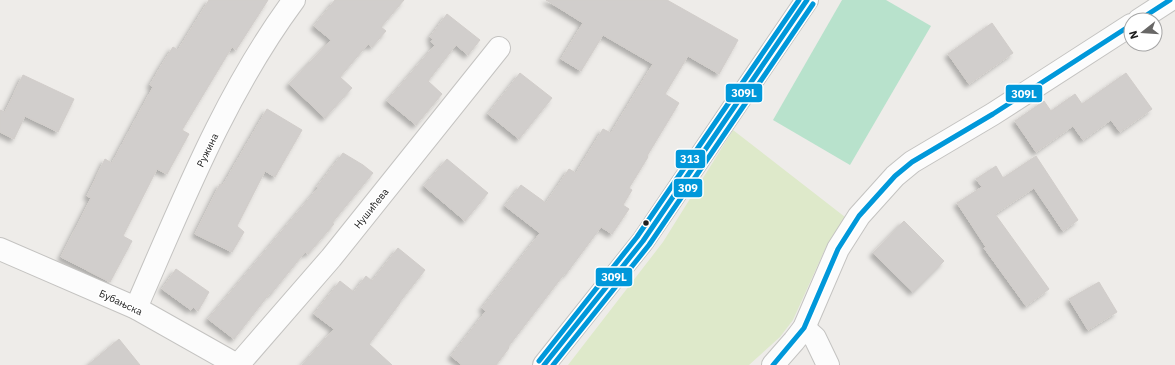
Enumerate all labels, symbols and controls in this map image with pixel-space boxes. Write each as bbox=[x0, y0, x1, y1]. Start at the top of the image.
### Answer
north arrow bbox=[1123, 12, 1163, 52]
text: N bbox=[1126, 29, 1141, 41]
line badge: 309L bbox=[725, 83, 763, 103]
line badge: 309L bbox=[1005, 84, 1043, 103]
text: 309L bbox=[731, 86, 757, 100]
text: 309L bbox=[1011, 87, 1037, 101]
street label: Ружина bbox=[194, 131, 221, 169]
line badge: 313 bbox=[675, 149, 706, 169]
text: 313 bbox=[680, 152, 700, 166]
line badge: 309 bbox=[673, 178, 703, 198]
text: 309 bbox=[678, 181, 698, 195]
street label: Нушићева bbox=[351, 185, 392, 231]
unlabelled marker bbox=[641, 218, 651, 228]
line badge: 309L bbox=[595, 267, 633, 287]
text: 309L bbox=[601, 270, 627, 284]
street label: Бубањска bbox=[97, 287, 145, 318]

